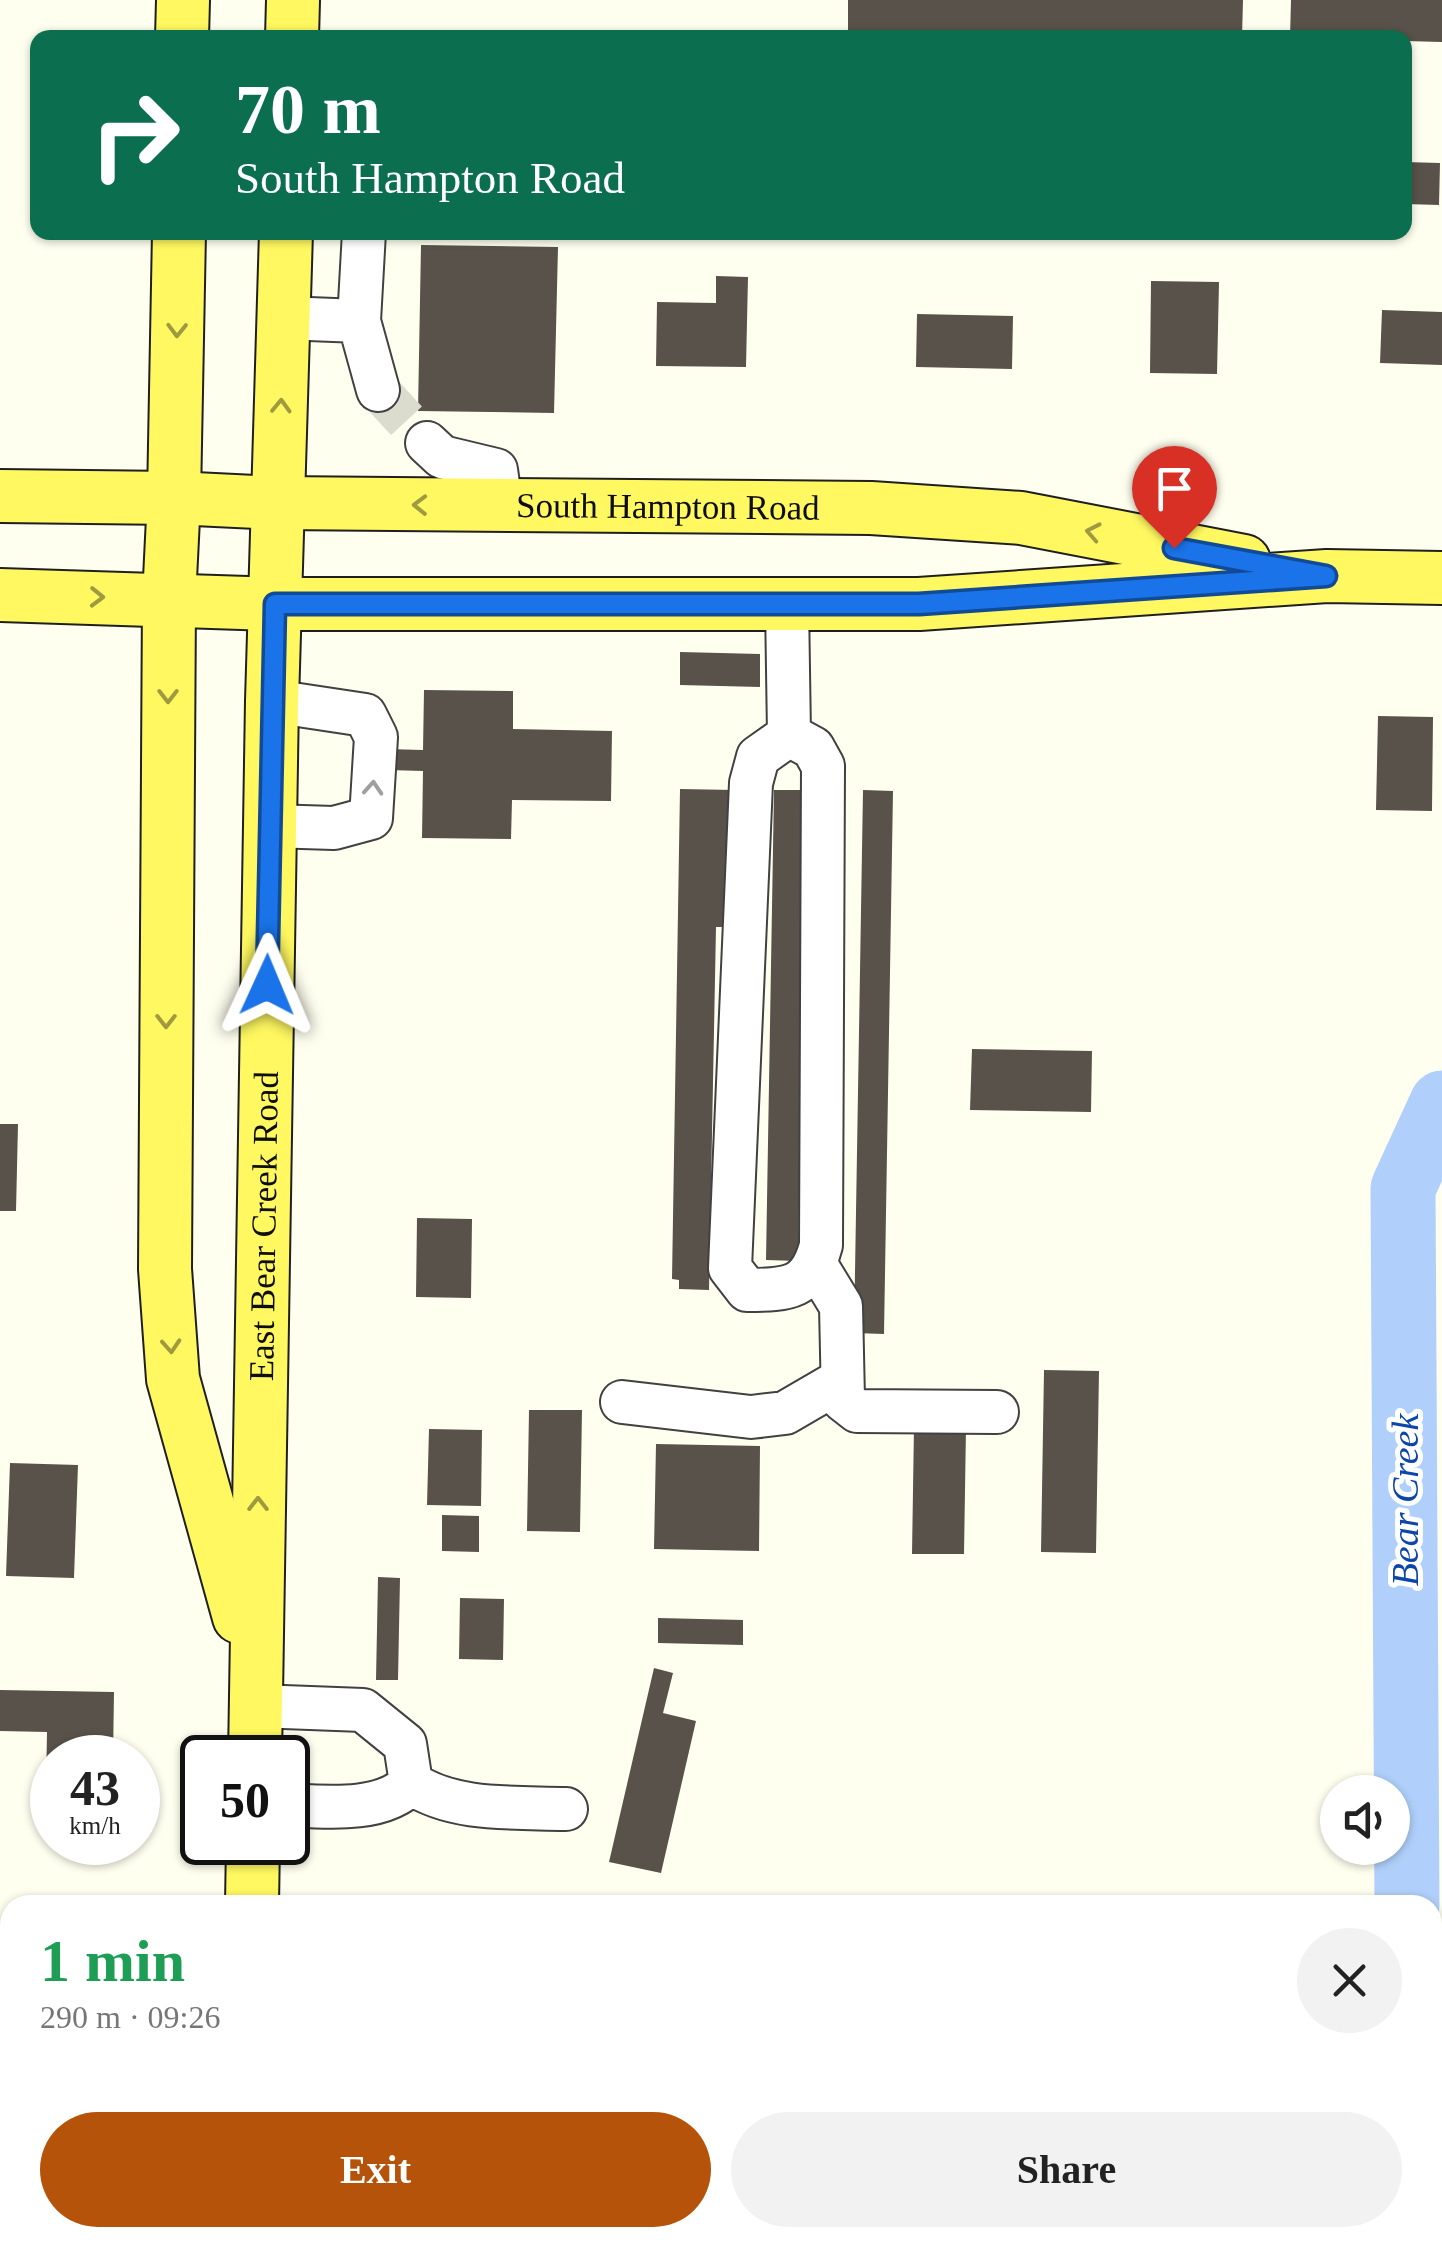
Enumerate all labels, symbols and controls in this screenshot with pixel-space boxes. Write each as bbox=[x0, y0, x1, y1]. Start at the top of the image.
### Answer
icon: right bbox=[70, 70, 200, 200]
text: 70 m bbox=[235, 71, 381, 148]
text: South Hampton Road bbox=[235, 153, 625, 203]
one-way arrow bbox=[166, 322, 188, 338]
one-way arrow bbox=[270, 398, 291, 414]
pin bbox=[1132, 446, 1217, 549]
icon: arrive bbox=[1147, 461, 1202, 516]
street label: South Hampton Road bbox=[516, 486, 820, 528]
one-way arrow bbox=[412, 494, 428, 515]
one-way arrow bbox=[1085, 522, 1101, 543]
one-way arrow bbox=[90, 586, 106, 607]
one-way arrow bbox=[157, 690, 179, 705]
one-way arrow bbox=[362, 779, 383, 795]
position arrow bbox=[215, 933, 319, 1037]
one-way arrow bbox=[156, 1014, 177, 1030]
street label: East Bear Creek Road bbox=[242, 1070, 286, 1381]
one-way arrow bbox=[160, 1338, 181, 1354]
water label: Bear Creek bbox=[1384, 1413, 1426, 1586]
one-way arrow bbox=[247, 1495, 269, 1510]
speed limit sign: 50 bbox=[180, 1735, 310, 1865]
text: 43 bbox=[70, 1760, 120, 1816]
map controls bbox=[1320, 1775, 1410, 1865]
button: sound bbox=[1320, 1775, 1410, 1865]
text: km/h bbox=[69, 1812, 121, 1839]
text: 1 min bbox=[40, 1928, 185, 1994]
button: close bbox=[1297, 1928, 1402, 2033]
text: 290 m · 09:26 bbox=[40, 1999, 220, 2035]
button: Exit bbox=[40, 2112, 711, 2227]
button: Share bbox=[731, 2112, 1402, 2227]

